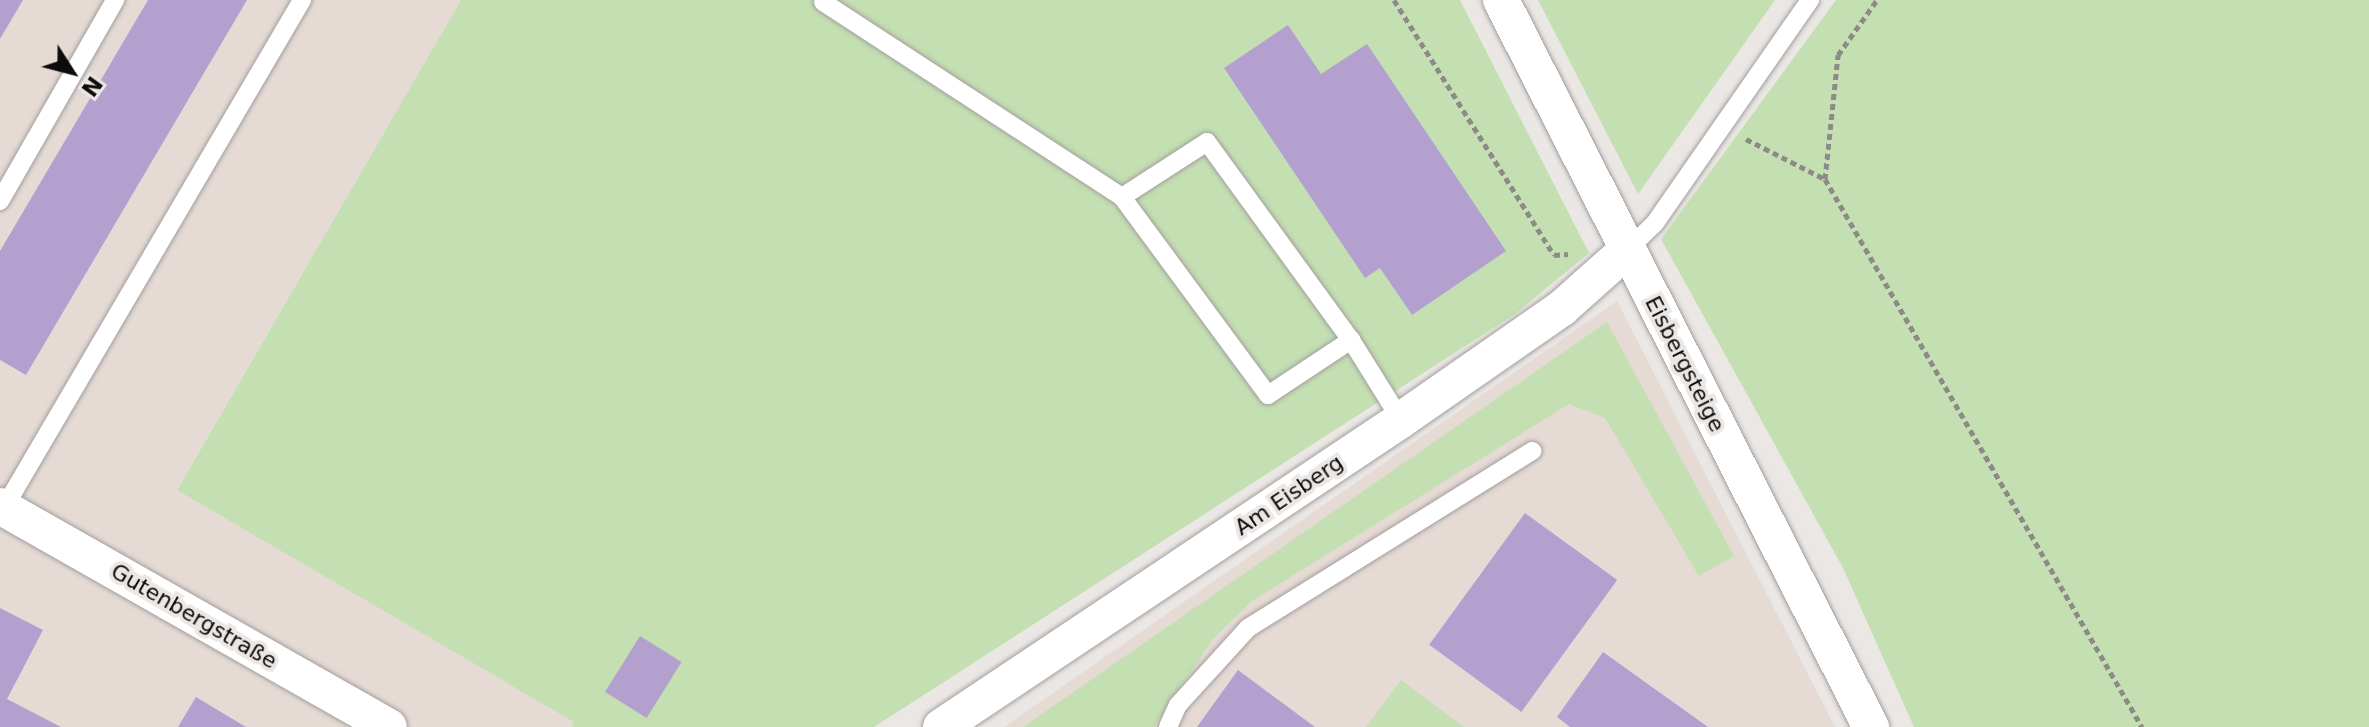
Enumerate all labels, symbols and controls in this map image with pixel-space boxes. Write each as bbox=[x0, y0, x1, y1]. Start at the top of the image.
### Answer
north arrow bbox=[32, 32, 112, 112]
text: N bbox=[76, 72, 107, 101]
street label: Eisbergsteige bbox=[1639, 292, 1731, 436]
street label: Am Eisberg bbox=[1230, 449, 1348, 541]
street label: Gutenbergstraße bbox=[106, 558, 282, 674]

